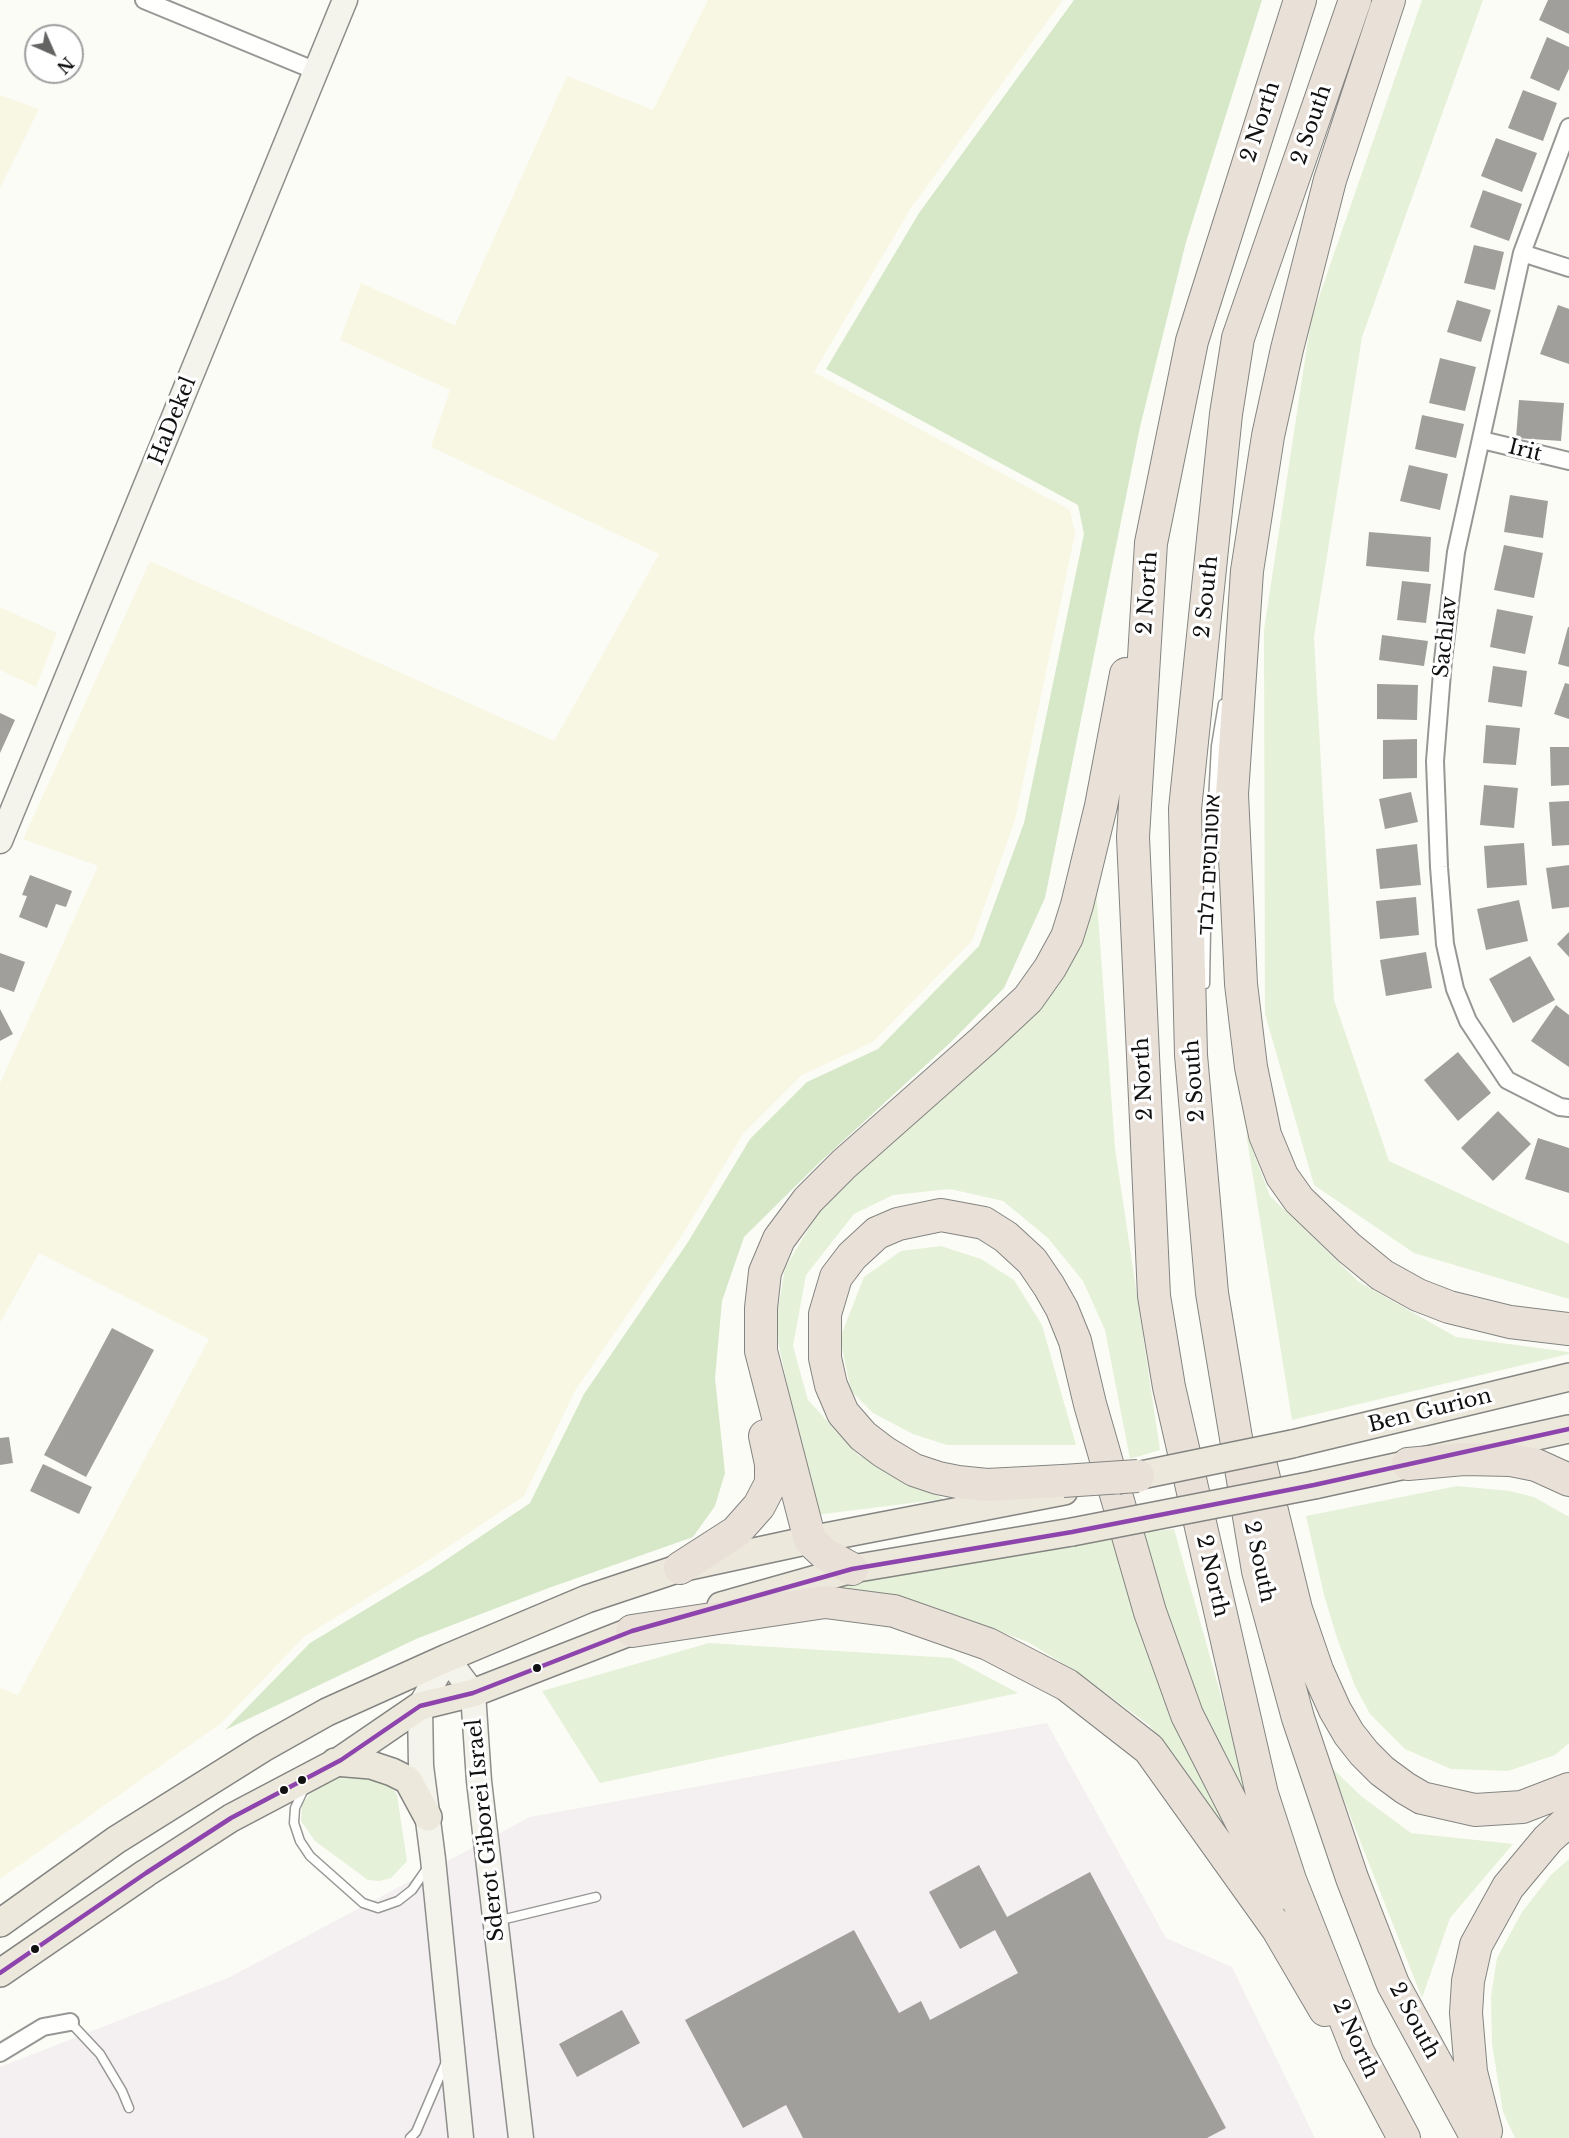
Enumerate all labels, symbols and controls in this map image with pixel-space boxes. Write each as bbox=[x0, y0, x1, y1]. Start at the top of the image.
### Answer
north arrow bbox=[24, 24, 84, 84]
text: N bbox=[53, 53, 78, 78]
street label: 2 North bbox=[1236, 78, 1286, 166]
street label: 2 South bbox=[1287, 82, 1337, 168]
street label: HaDekel bbox=[144, 373, 202, 469]
street label: Irit bbox=[1506, 435, 1544, 467]
street label: 2 North bbox=[1133, 551, 1163, 635]
street label: 2 South bbox=[1190, 555, 1224, 639]
street label: Sachlav bbox=[1429, 595, 1463, 679]
street label: אוטובוסים בלבד bbox=[1194, 794, 1226, 936]
street label: 2 North bbox=[1129, 1037, 1159, 1121]
street label: 2 South bbox=[1180, 1039, 1210, 1123]
street label: Ben Gurion bbox=[1366, 1383, 1494, 1439]
street label: 2 South bbox=[1238, 1519, 1280, 1605]
street label: 2 North bbox=[1190, 1533, 1234, 1619]
unlabelled marker bbox=[531, 1662, 543, 1674]
street label: Sderot Giborei Israel bbox=[462, 1717, 510, 1943]
unlabelled marker bbox=[296, 1774, 308, 1786]
unlabelled marker bbox=[278, 1784, 290, 1796]
unlabelled marker bbox=[29, 1943, 41, 1955]
street label: 2 South bbox=[1383, 1979, 1445, 2063]
street label: 2 North bbox=[1327, 1996, 1383, 2082]

